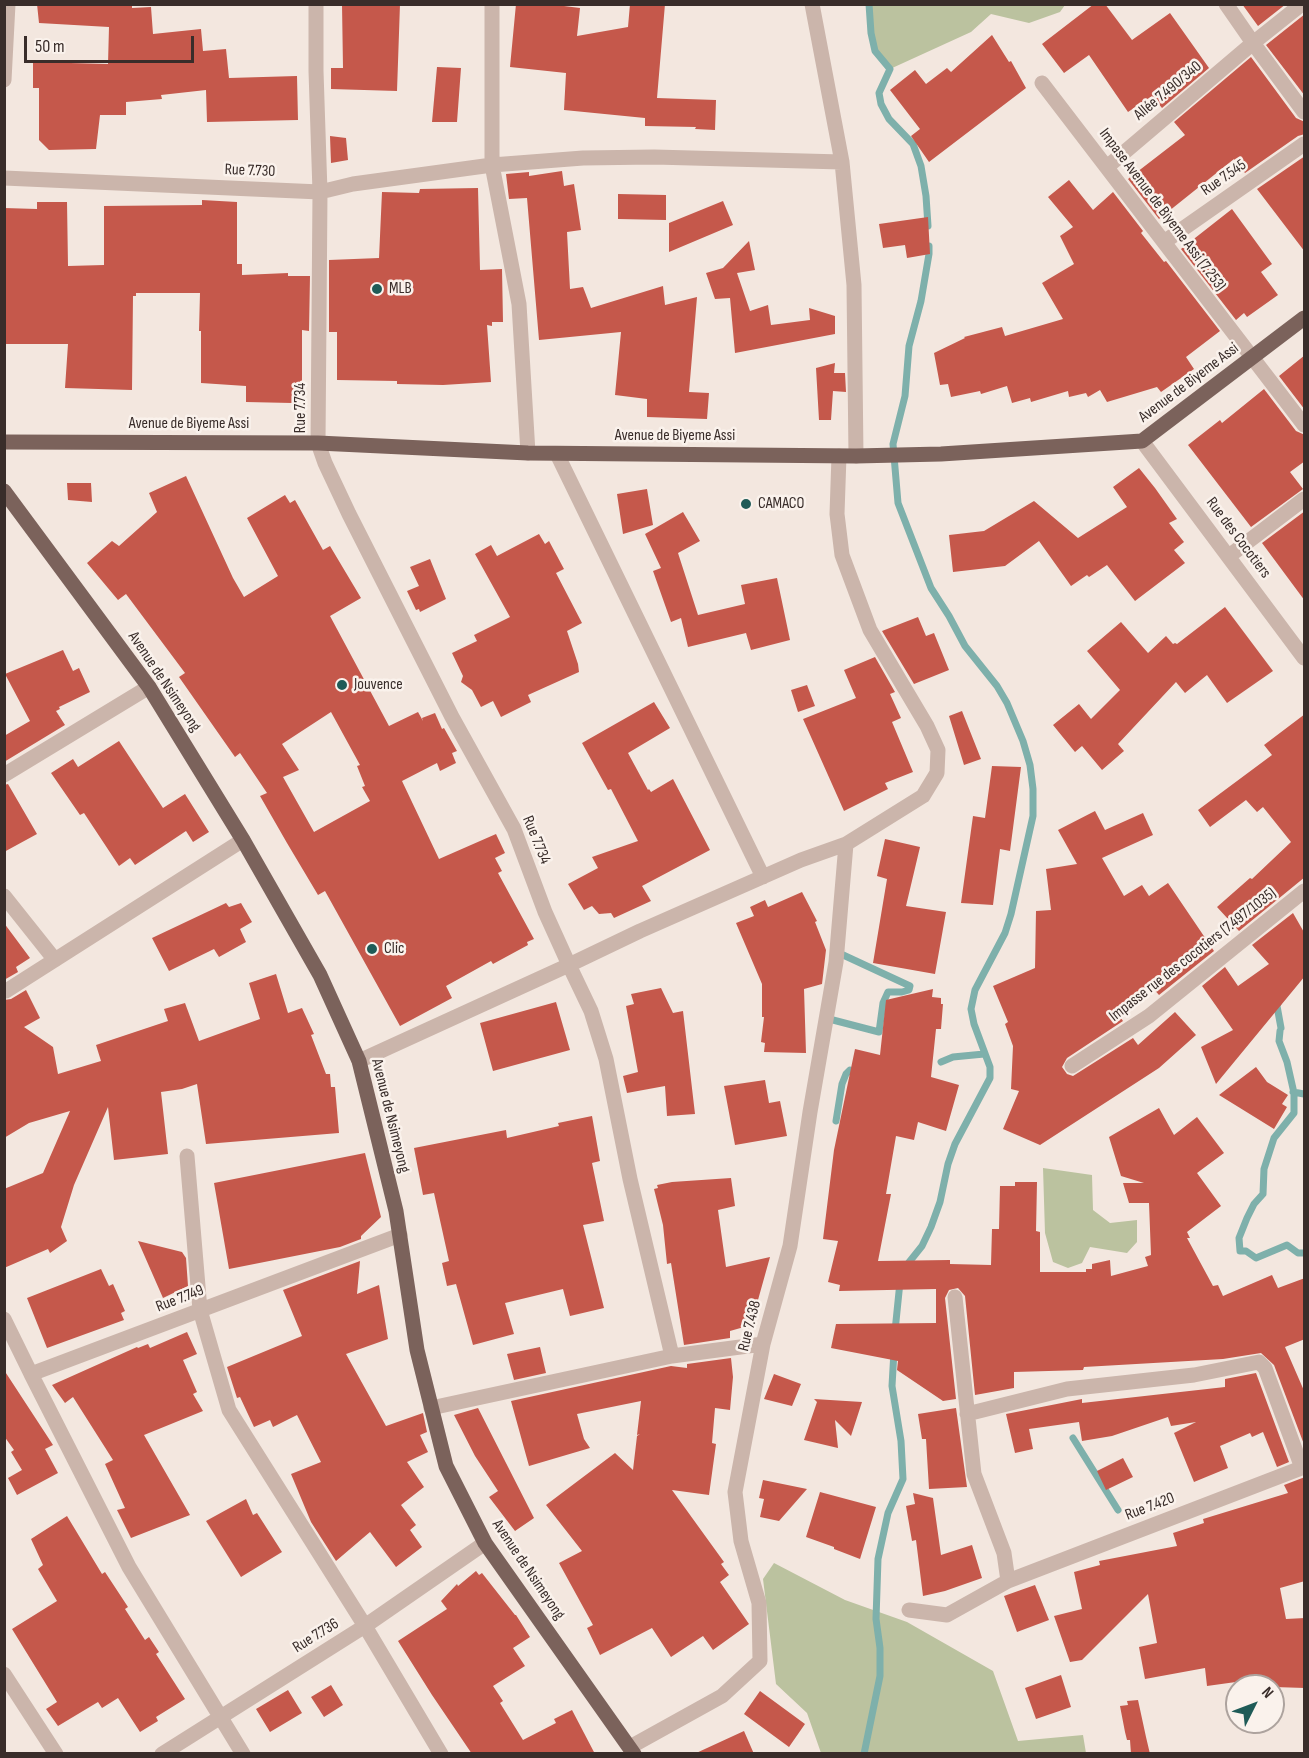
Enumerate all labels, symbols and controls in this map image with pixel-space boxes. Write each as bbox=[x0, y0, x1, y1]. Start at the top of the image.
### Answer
scale bar bbox=[27, 24, 196, 62]
text: 50 m bbox=[35, 36, 65, 57]
street label: Allée 7.490/340 bbox=[1130, 57, 1206, 125]
street label: Impase Avenue de Biyeme Assi (7.253) bbox=[1094, 125, 1230, 295]
street label: Rue 7.545 bbox=[1198, 156, 1250, 200]
street label: Rue 7.730 bbox=[224, 161, 276, 181]
place label: MLB bbox=[389, 279, 412, 299]
marker: MLB bbox=[370, 282, 384, 296]
street label: Avenue de Biyeme Assi bbox=[1135, 339, 1243, 427]
street label: Rue 7.734 bbox=[291, 383, 311, 433]
street label: Avenue de Biyeme Assi bbox=[129, 414, 249, 434]
street label: Avenue de Biyeme Assi bbox=[615, 426, 735, 446]
place label: CAMACO bbox=[758, 494, 804, 514]
street label: Rue des Cocotiers bbox=[1201, 494, 1275, 582]
marker: CAMACO bbox=[739, 497, 753, 511]
street label: Avenue de Nsimeyong bbox=[123, 628, 205, 736]
place label: Jouvence bbox=[354, 675, 403, 695]
marker: Jouvence bbox=[335, 678, 349, 692]
street label: Rue 7.734 bbox=[518, 813, 554, 867]
street label: Impasse rue des cocotiers (7.497/1035) bbox=[1106, 884, 1280, 1026]
place label: Clic bbox=[384, 939, 404, 959]
marker: Clic bbox=[365, 942, 379, 956]
street label: Avenue de Nsimeyong bbox=[367, 1057, 413, 1175]
street label: Rue 7.749 bbox=[153, 1281, 207, 1317]
street label: Rue 7.438 bbox=[734, 1299, 766, 1353]
street label: Rue 7.420 bbox=[1123, 1489, 1177, 1525]
street label: Avenue de Nsimeyong bbox=[487, 1516, 569, 1624]
street label: Rue 7.736 bbox=[289, 1614, 343, 1658]
north arrow bbox=[1225, 1674, 1285, 1734]
text: N bbox=[1257, 1683, 1277, 1702]

